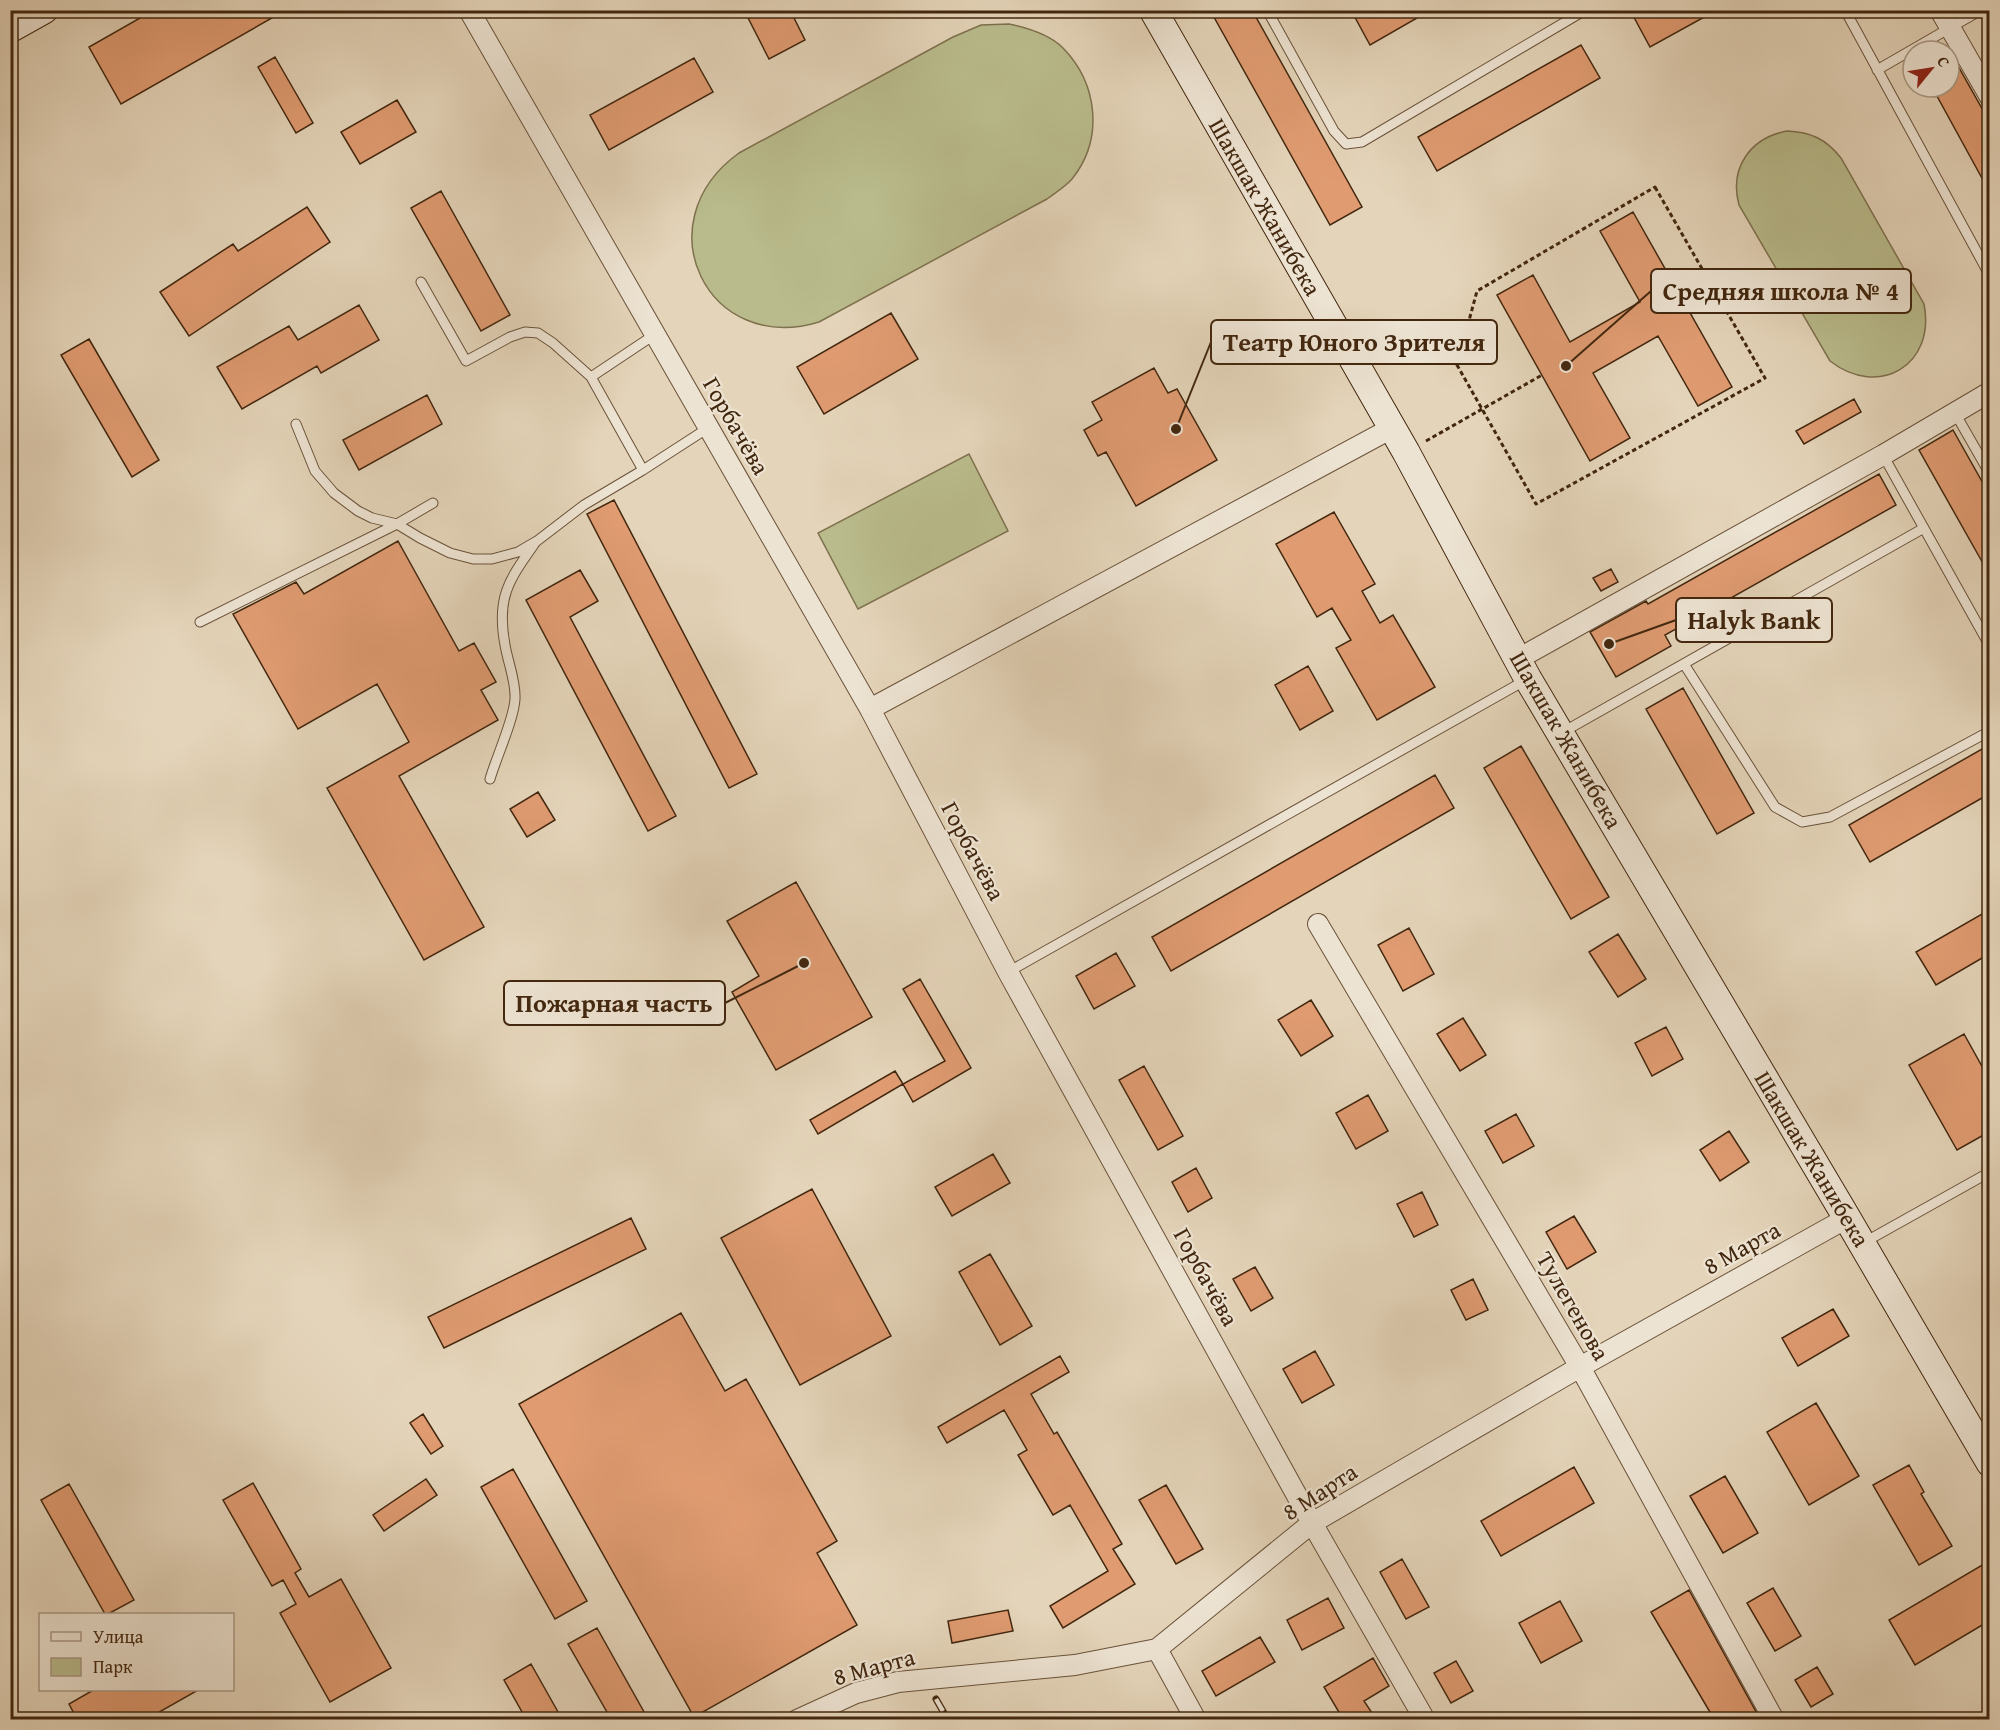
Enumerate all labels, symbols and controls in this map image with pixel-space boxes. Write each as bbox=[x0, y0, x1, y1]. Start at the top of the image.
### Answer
north arrow bbox=[1901, 39, 1961, 99]
text: С bbox=[1931, 52, 1957, 71]
street label: Шакшак Жанибека bbox=[1200, 111, 1331, 303]
callout: Средняя школа № 4 bbox=[1651, 269, 1911, 313]
text: Средняя школа № 4 bbox=[1663, 271, 1899, 310]
callout: Театр Юного Зрителя bbox=[1211, 320, 1497, 364]
text: Театр Юного Зрителя bbox=[1223, 322, 1485, 361]
street label: Горбачёва bbox=[694, 370, 779, 482]
callout: Halyk Bank bbox=[1676, 598, 1832, 642]
text: Halyk Bank bbox=[1688, 600, 1821, 639]
street label: Шакшак Жанибека bbox=[1501, 644, 1632, 836]
street label: Горбачёва bbox=[933, 795, 1014, 907]
callout: Пожарная часть bbox=[504, 981, 725, 1025]
text: Пожарная часть bbox=[516, 983, 712, 1022]
street label: Шакшак Жанибека bbox=[1746, 1064, 1879, 1254]
street label: 8 Марта bbox=[1697, 1212, 1787, 1283]
street label: Горбачёва bbox=[1165, 1221, 1248, 1333]
street label: Тулегенова bbox=[1528, 1245, 1619, 1367]
street label: 8 Марта bbox=[1275, 1454, 1365, 1529]
legend bbox=[39, 1613, 234, 1691]
text: Улица bbox=[93, 1623, 144, 1650]
street label: 8 Марта bbox=[829, 1639, 919, 1694]
text: Парк bbox=[93, 1653, 133, 1680]

